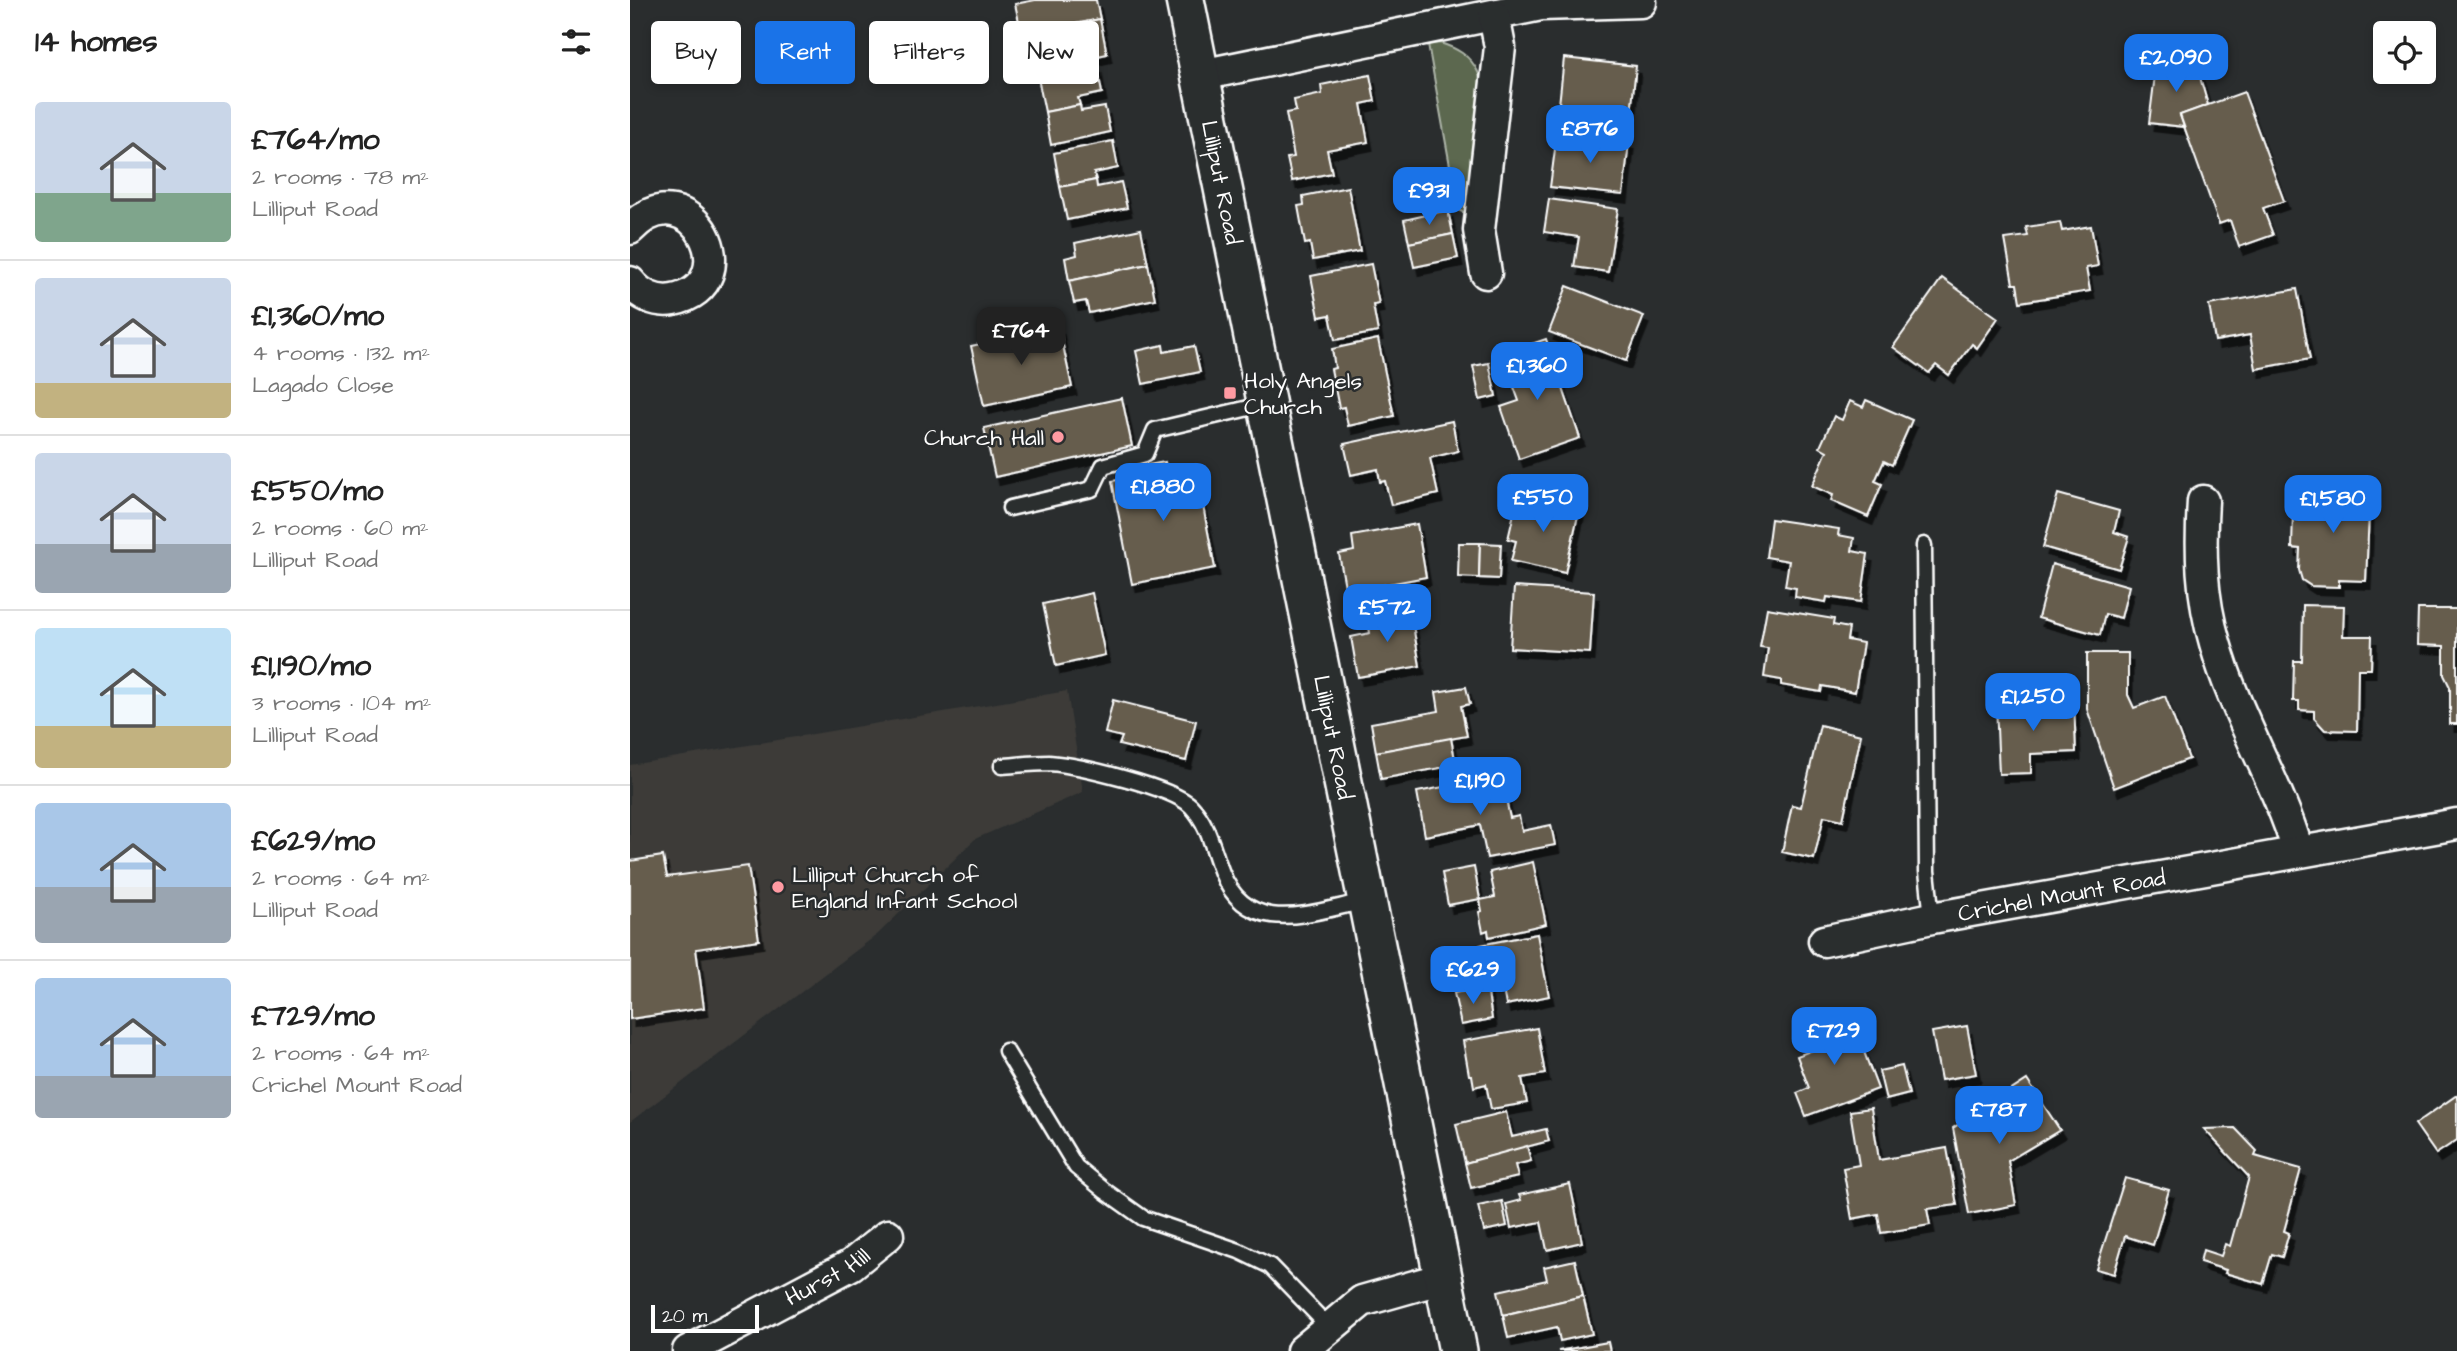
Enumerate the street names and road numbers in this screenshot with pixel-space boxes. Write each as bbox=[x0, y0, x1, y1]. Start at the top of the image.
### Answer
street label: Lilliput Road bbox=[1193, 118, 1249, 248]
street label: Lilliput Road bbox=[1305, 672, 1361, 802]
street label: Crichel Mount Road bbox=[1955, 861, 2168, 930]
street label: Hurst Hill bbox=[780, 1241, 877, 1314]

